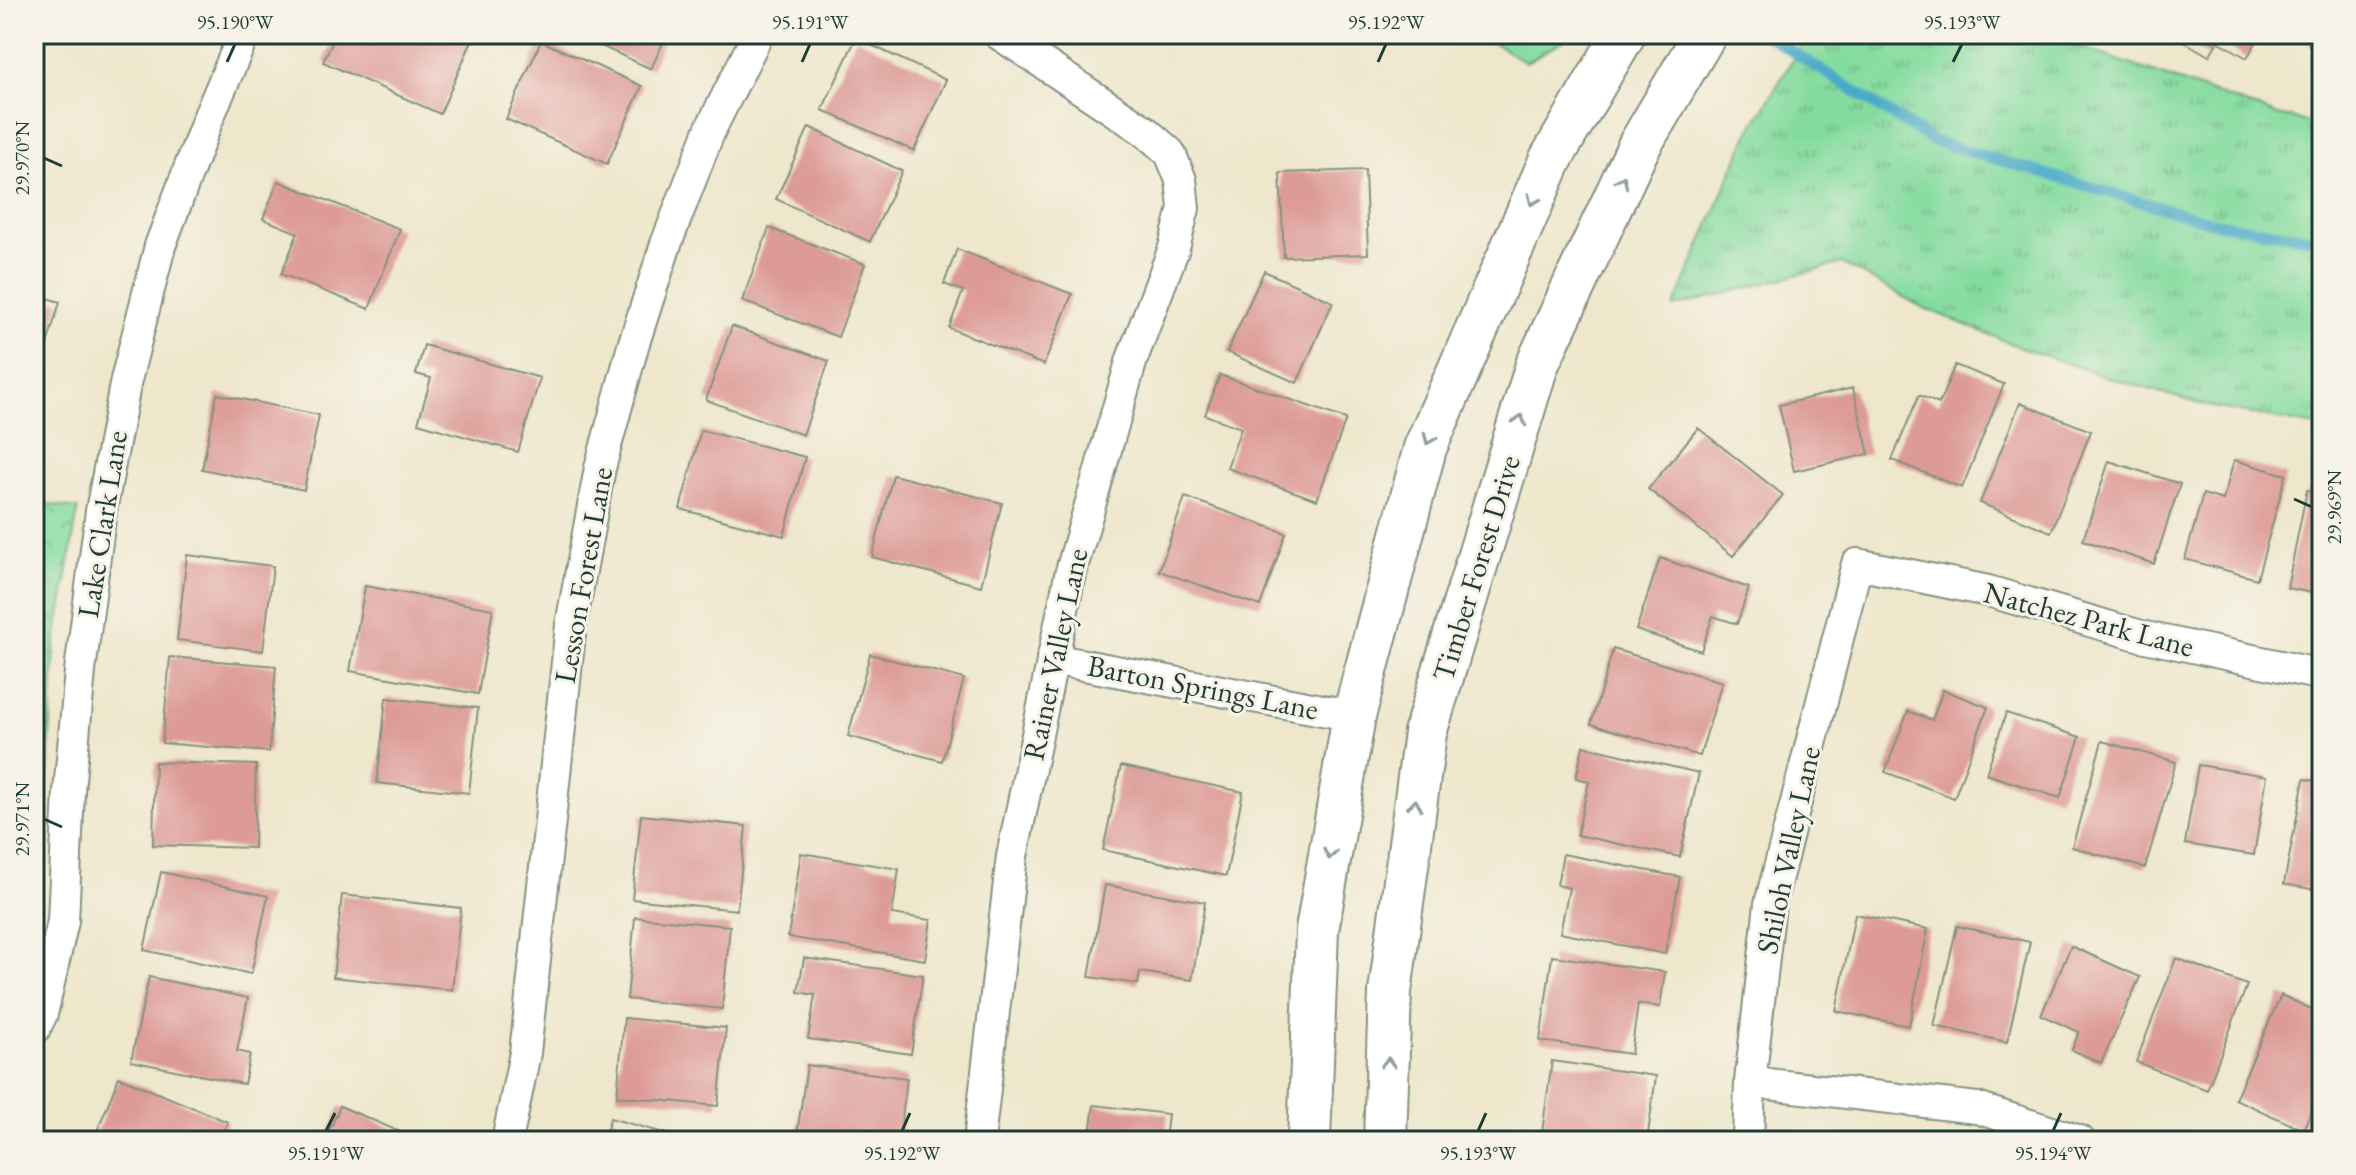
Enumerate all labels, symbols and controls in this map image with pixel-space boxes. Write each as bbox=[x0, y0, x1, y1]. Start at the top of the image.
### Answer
text: 95.190°W bbox=[197, 9, 274, 35]
text: 95.191°W bbox=[772, 9, 849, 35]
text: 95.192°W bbox=[1348, 9, 1425, 35]
text: 95.193°W bbox=[1924, 9, 2001, 35]
text: 29.970°N bbox=[9, 121, 35, 195]
one-way arrow bbox=[1612, 175, 1628, 189]
one-way arrow bbox=[1527, 192, 1543, 207]
one-way arrow bbox=[1511, 413, 1527, 427]
street label: Lake Clark Lane bbox=[68, 428, 136, 620]
one-way arrow bbox=[1423, 431, 1439, 445]
street label: Timber Forest Drive bbox=[1423, 450, 1529, 686]
street label: Lesson Forest Lane bbox=[545, 464, 621, 686]
text: 29.969°N bbox=[2321, 470, 2347, 544]
street label: Rainer Valley Lane bbox=[1014, 544, 1096, 764]
street label: Natchez Park Lane bbox=[1980, 572, 2198, 666]
street label: Barton Springs Lane bbox=[1084, 646, 1322, 728]
street label: Shiloh Valley Lane bbox=[1747, 743, 1829, 957]
text: 29.971°N bbox=[9, 782, 35, 856]
one-way arrow bbox=[1406, 798, 1423, 812]
one-way arrow bbox=[1322, 848, 1339, 861]
one-way arrow bbox=[1379, 1056, 1396, 1069]
text: 95.191°W bbox=[288, 1140, 365, 1166]
text: 95.192°W bbox=[864, 1140, 941, 1166]
text: 95.193°W bbox=[1440, 1140, 1517, 1166]
text: 95.194°W bbox=[2015, 1140, 2092, 1166]

